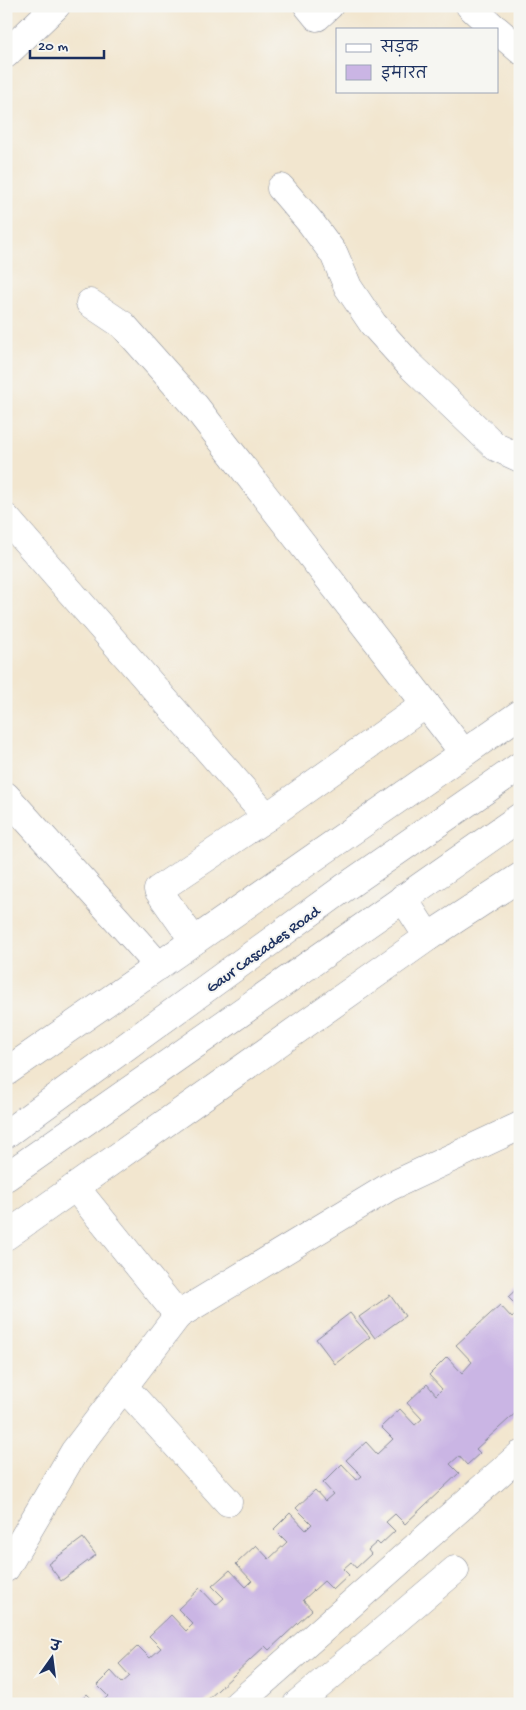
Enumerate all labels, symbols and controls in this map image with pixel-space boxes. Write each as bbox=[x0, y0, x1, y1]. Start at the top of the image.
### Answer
scale bar bbox=[30, 28, 104, 60]
legend bbox=[336, 28, 498, 92]
text: 20 m bbox=[38, 38, 68, 56]
text: सड़क bbox=[380, 40, 419, 58]
text: इमारत bbox=[381, 65, 428, 84]
street label: Gaur Cascades Road bbox=[203, 902, 326, 998]
north arrow bbox=[28, 1632, 78, 1682]
text: उ bbox=[46, 1638, 63, 1658]

